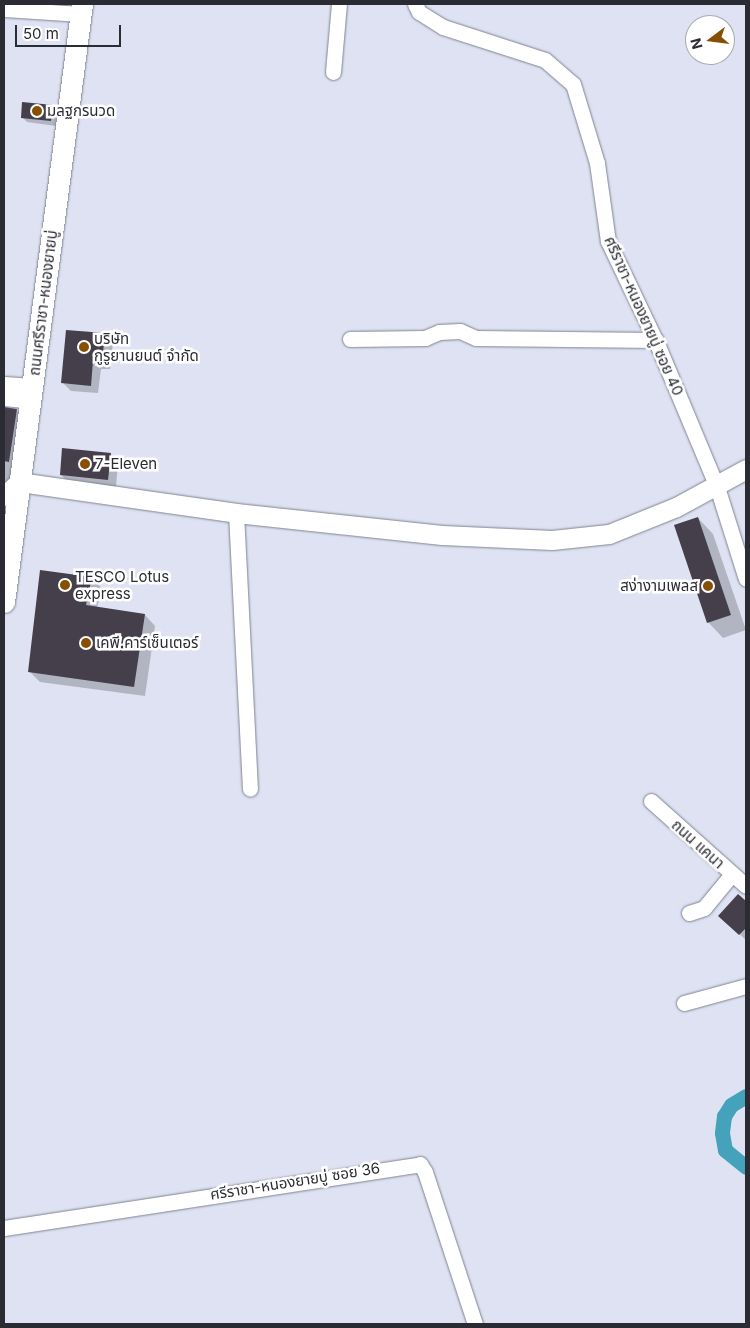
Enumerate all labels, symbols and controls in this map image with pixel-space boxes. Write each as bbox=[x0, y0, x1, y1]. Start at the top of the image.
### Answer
scale bar bbox=[18, 15, 124, 47]
north arrow bbox=[685, 15, 735, 65]
text: 50 m bbox=[23, 24, 59, 43]
text: N bbox=[686, 36, 706, 51]
place label: มลฐกรนวด bbox=[47, 102, 115, 120]
marker: มลฐกรนวด bbox=[31, 105, 43, 117]
street label: ถนนศรีราชา-หนองยายบู่ bbox=[25, 229, 61, 377]
street label: ศรีราชา-หนองยายบู่ ซอย 40 bbox=[601, 234, 687, 398]
place label: บริษัท กูรูยานยนต์ จำกัด bbox=[94, 329, 199, 364]
marker: บริษัท กูรูยานยนต์ จำกัด bbox=[78, 341, 90, 353]
place label: 7-Eleven bbox=[95, 455, 157, 473]
marker: 7-Eleven bbox=[79, 458, 91, 470]
place label: TESCO Lotus express bbox=[75, 567, 169, 602]
place label: สง่างามเพลส bbox=[620, 577, 698, 595]
marker: TESCO Lotus express bbox=[59, 579, 71, 591]
marker: สง่างามเพลส bbox=[702, 580, 714, 592]
place label: เคพี.คาร์เซ็นเตอร์ bbox=[96, 634, 198, 652]
marker: เคพี.คาร์เซ็นเตอร์ bbox=[80, 637, 92, 649]
street label: ถนน แคนา bbox=[668, 816, 728, 872]
street label: ศรีราชา-หนองยายบู่ ซอย 36 bbox=[209, 1159, 381, 1203]

